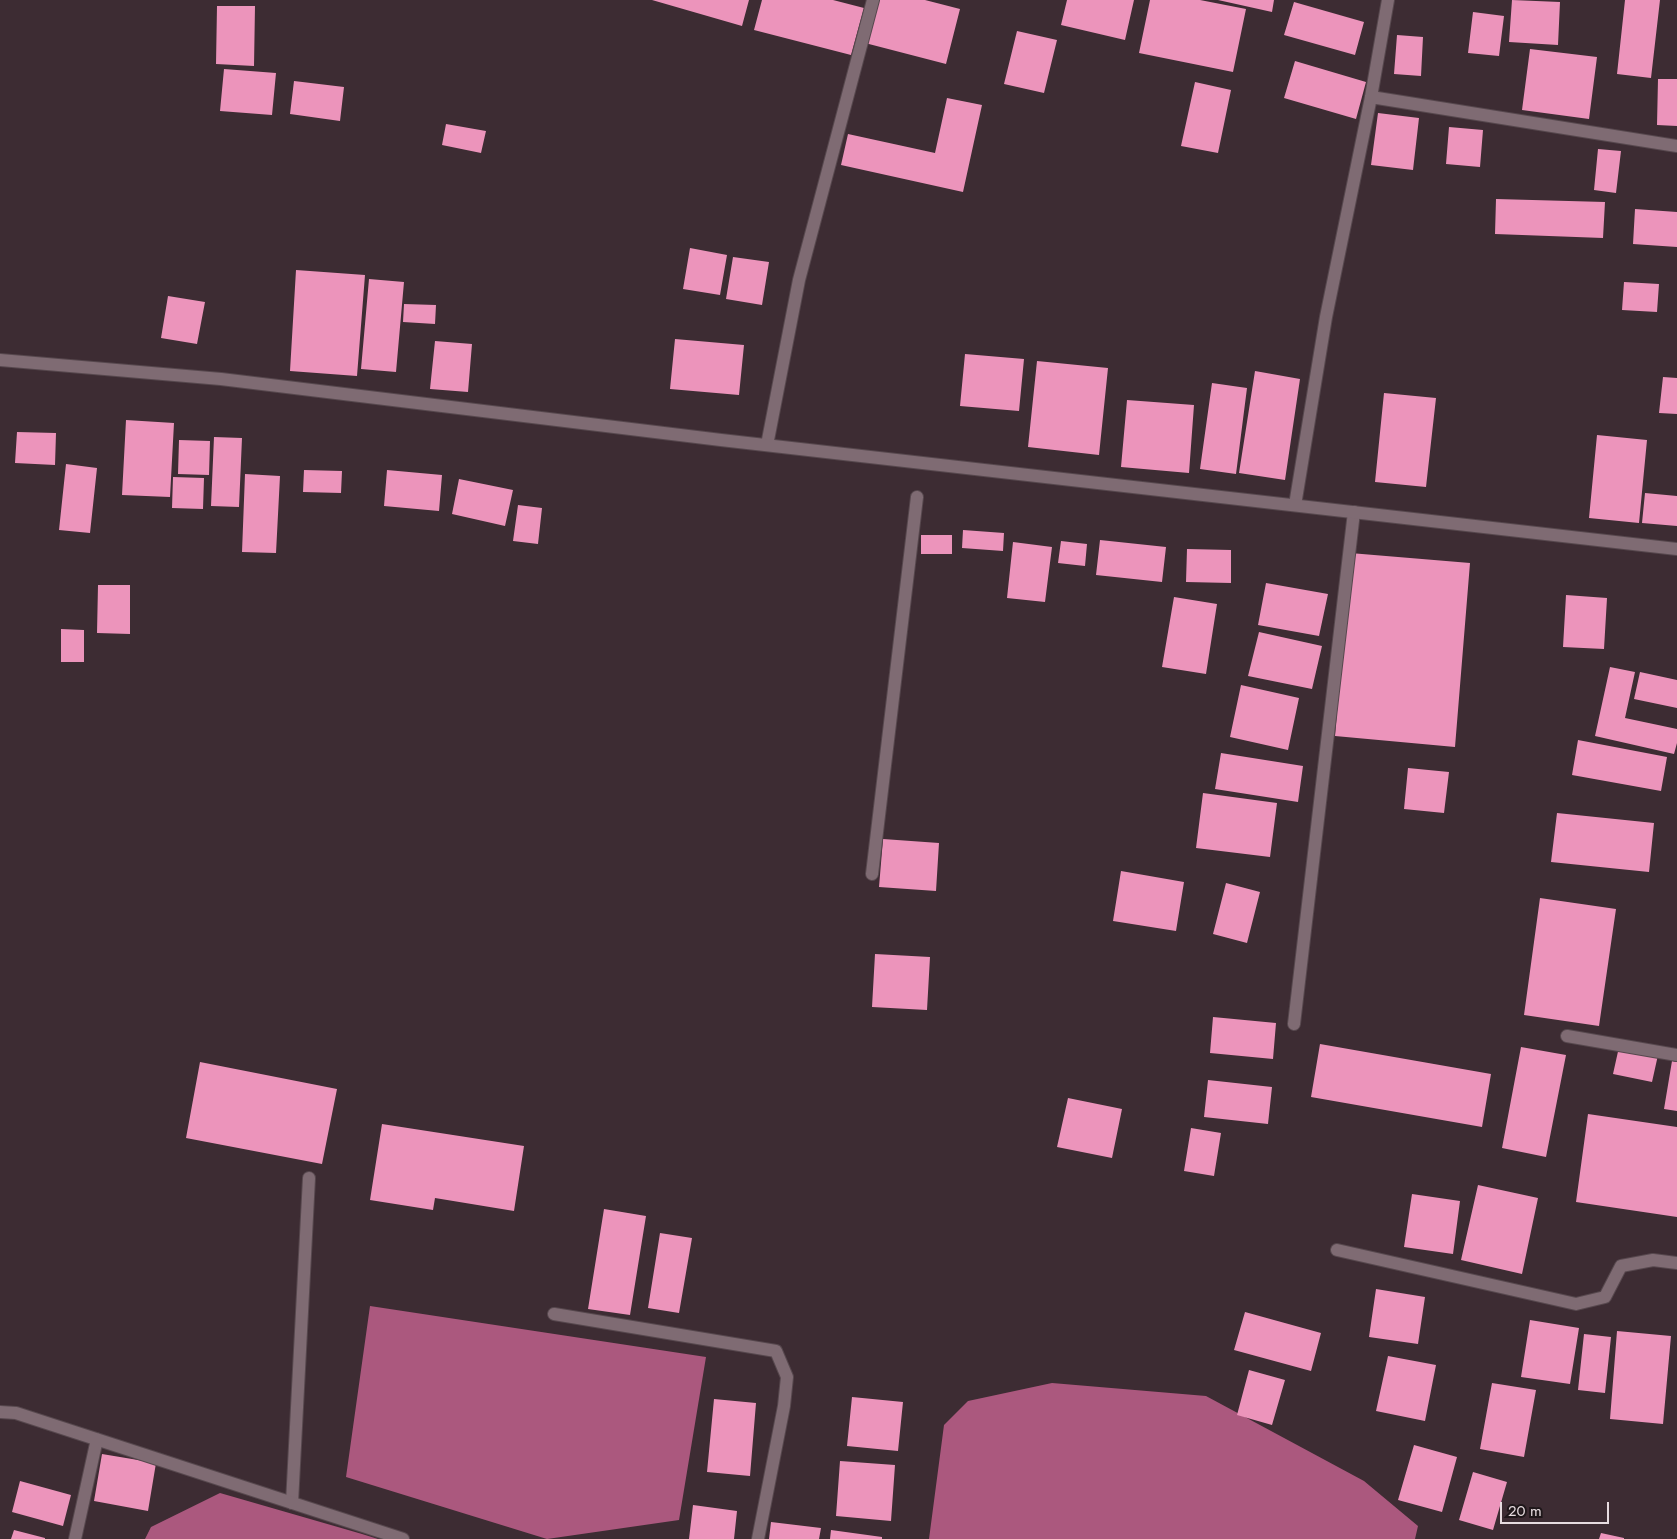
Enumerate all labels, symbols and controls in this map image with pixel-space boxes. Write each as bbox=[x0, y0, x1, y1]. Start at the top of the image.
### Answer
scale bar bbox=[1502, 1492, 1611, 1524]
text: 20 m bbox=[1508, 1500, 1542, 1522]

